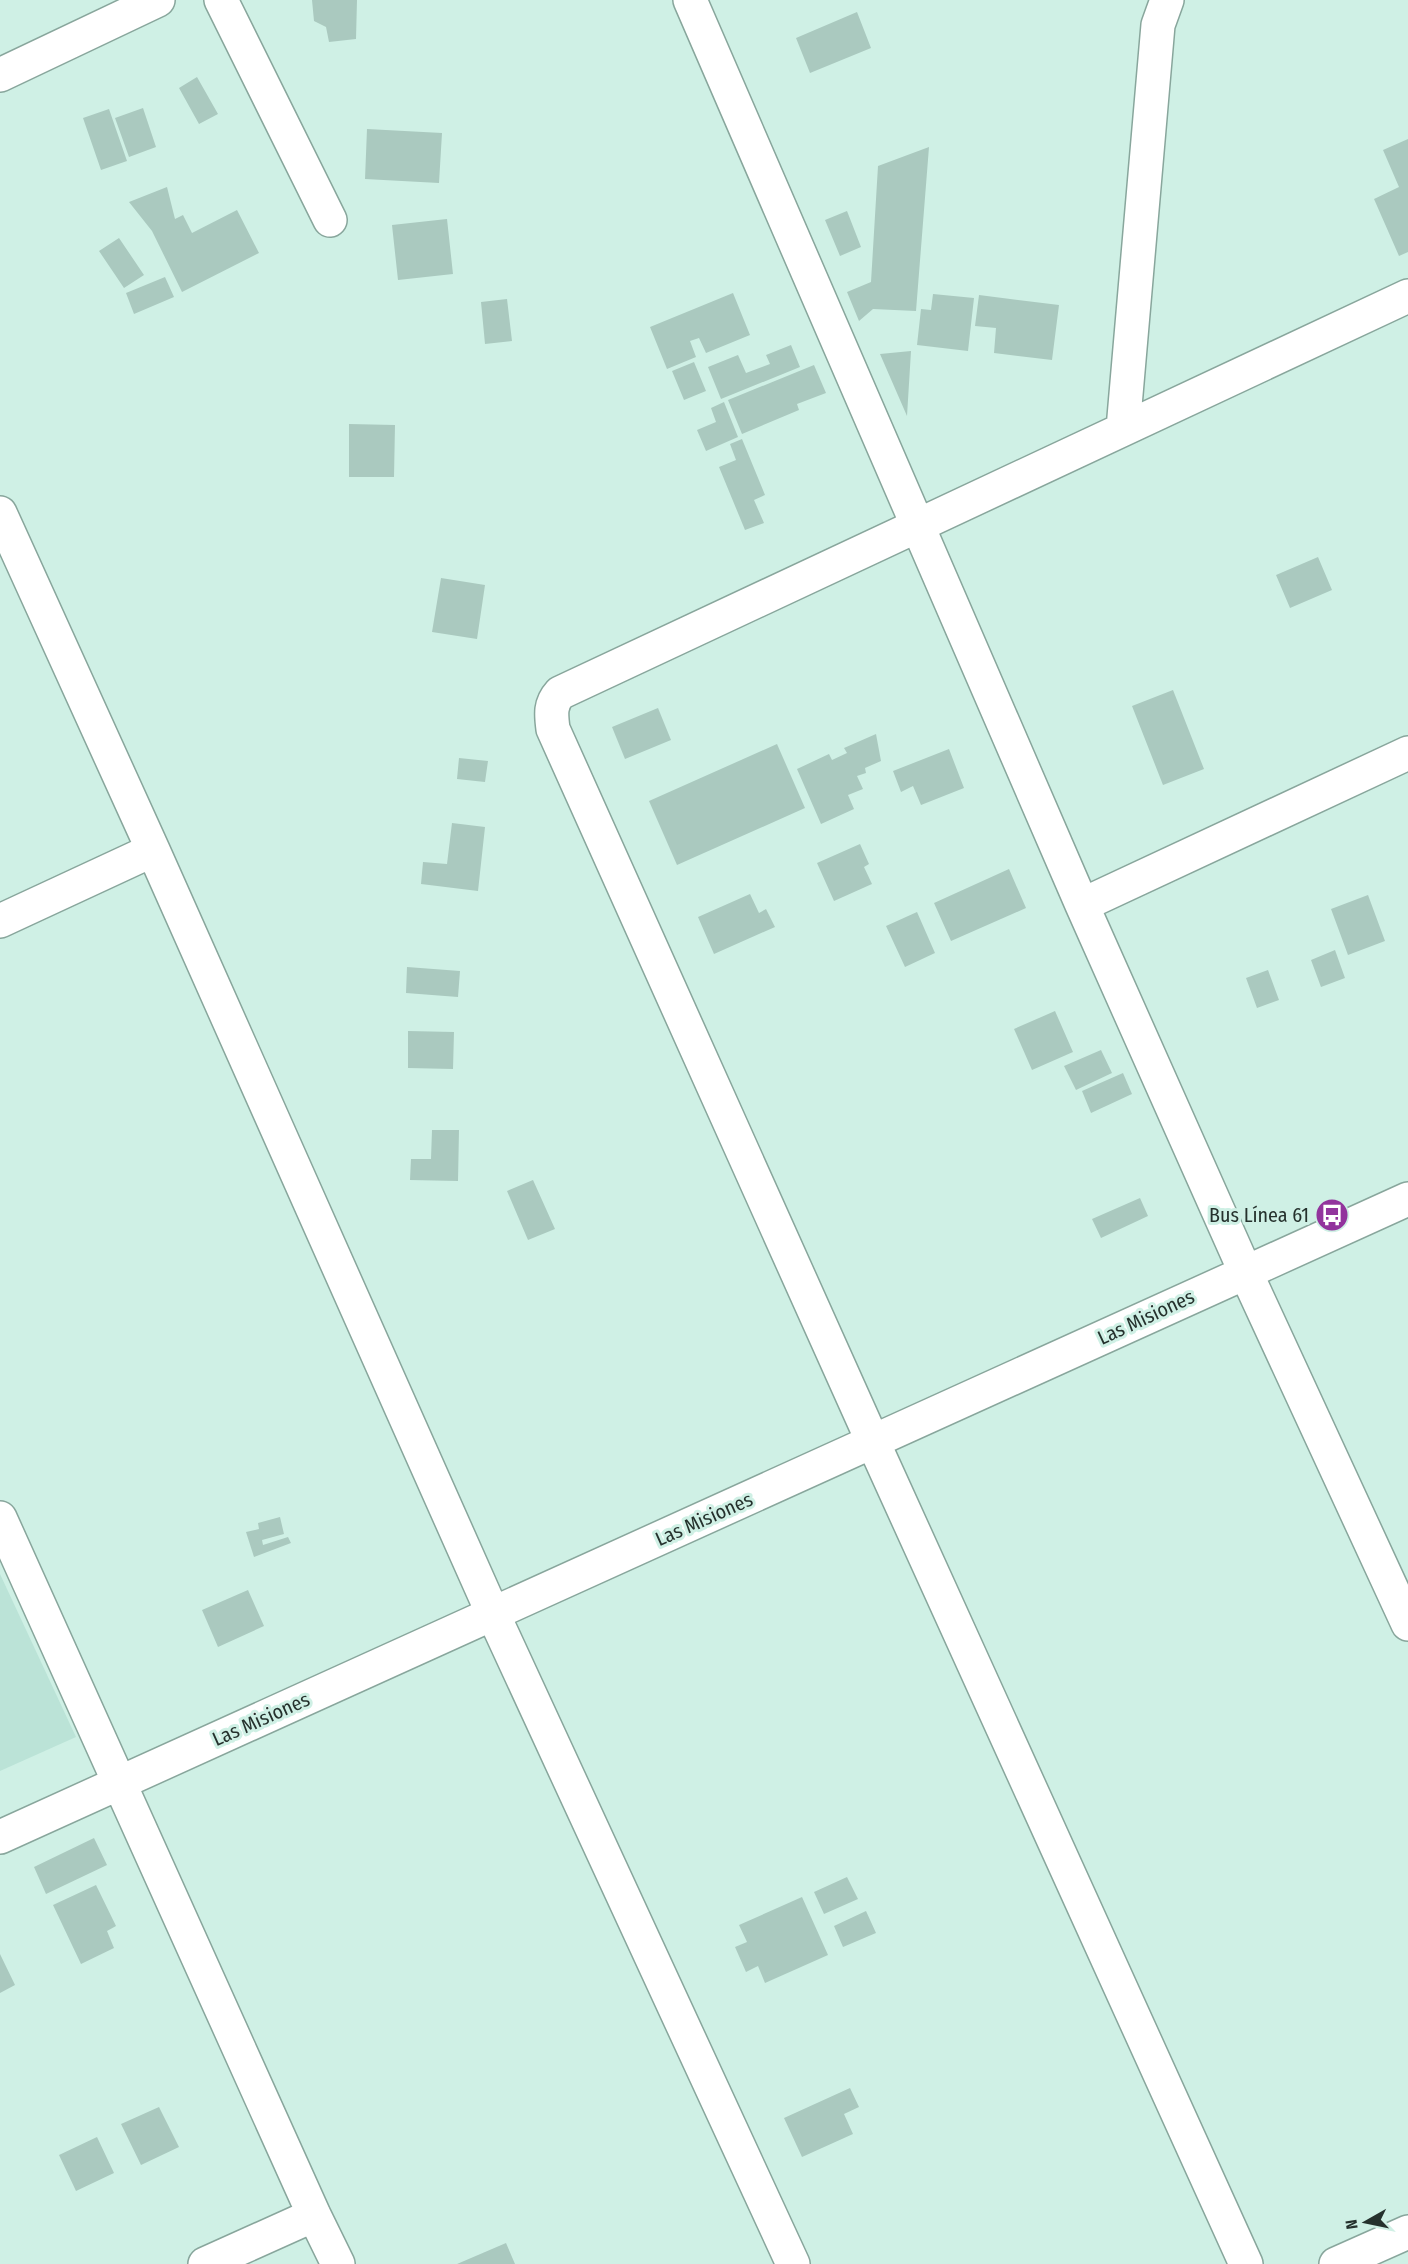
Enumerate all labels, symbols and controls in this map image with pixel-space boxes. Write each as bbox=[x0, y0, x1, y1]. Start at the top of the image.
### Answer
bus stop icon: Bus Línea 61 bbox=[1314, 1197, 1350, 1233]
place label: Bus Línea 61 bbox=[1209, 1203, 1309, 1227]
street label: Las Misiones bbox=[1094, 1284, 1198, 1350]
street label: Las Misiones bbox=[652, 1487, 756, 1551]
street label: Las Misiones bbox=[209, 1687, 313, 1751]
north arrow bbox=[1336, 2192, 1396, 2252]
text: N bbox=[1342, 2218, 1362, 2230]

